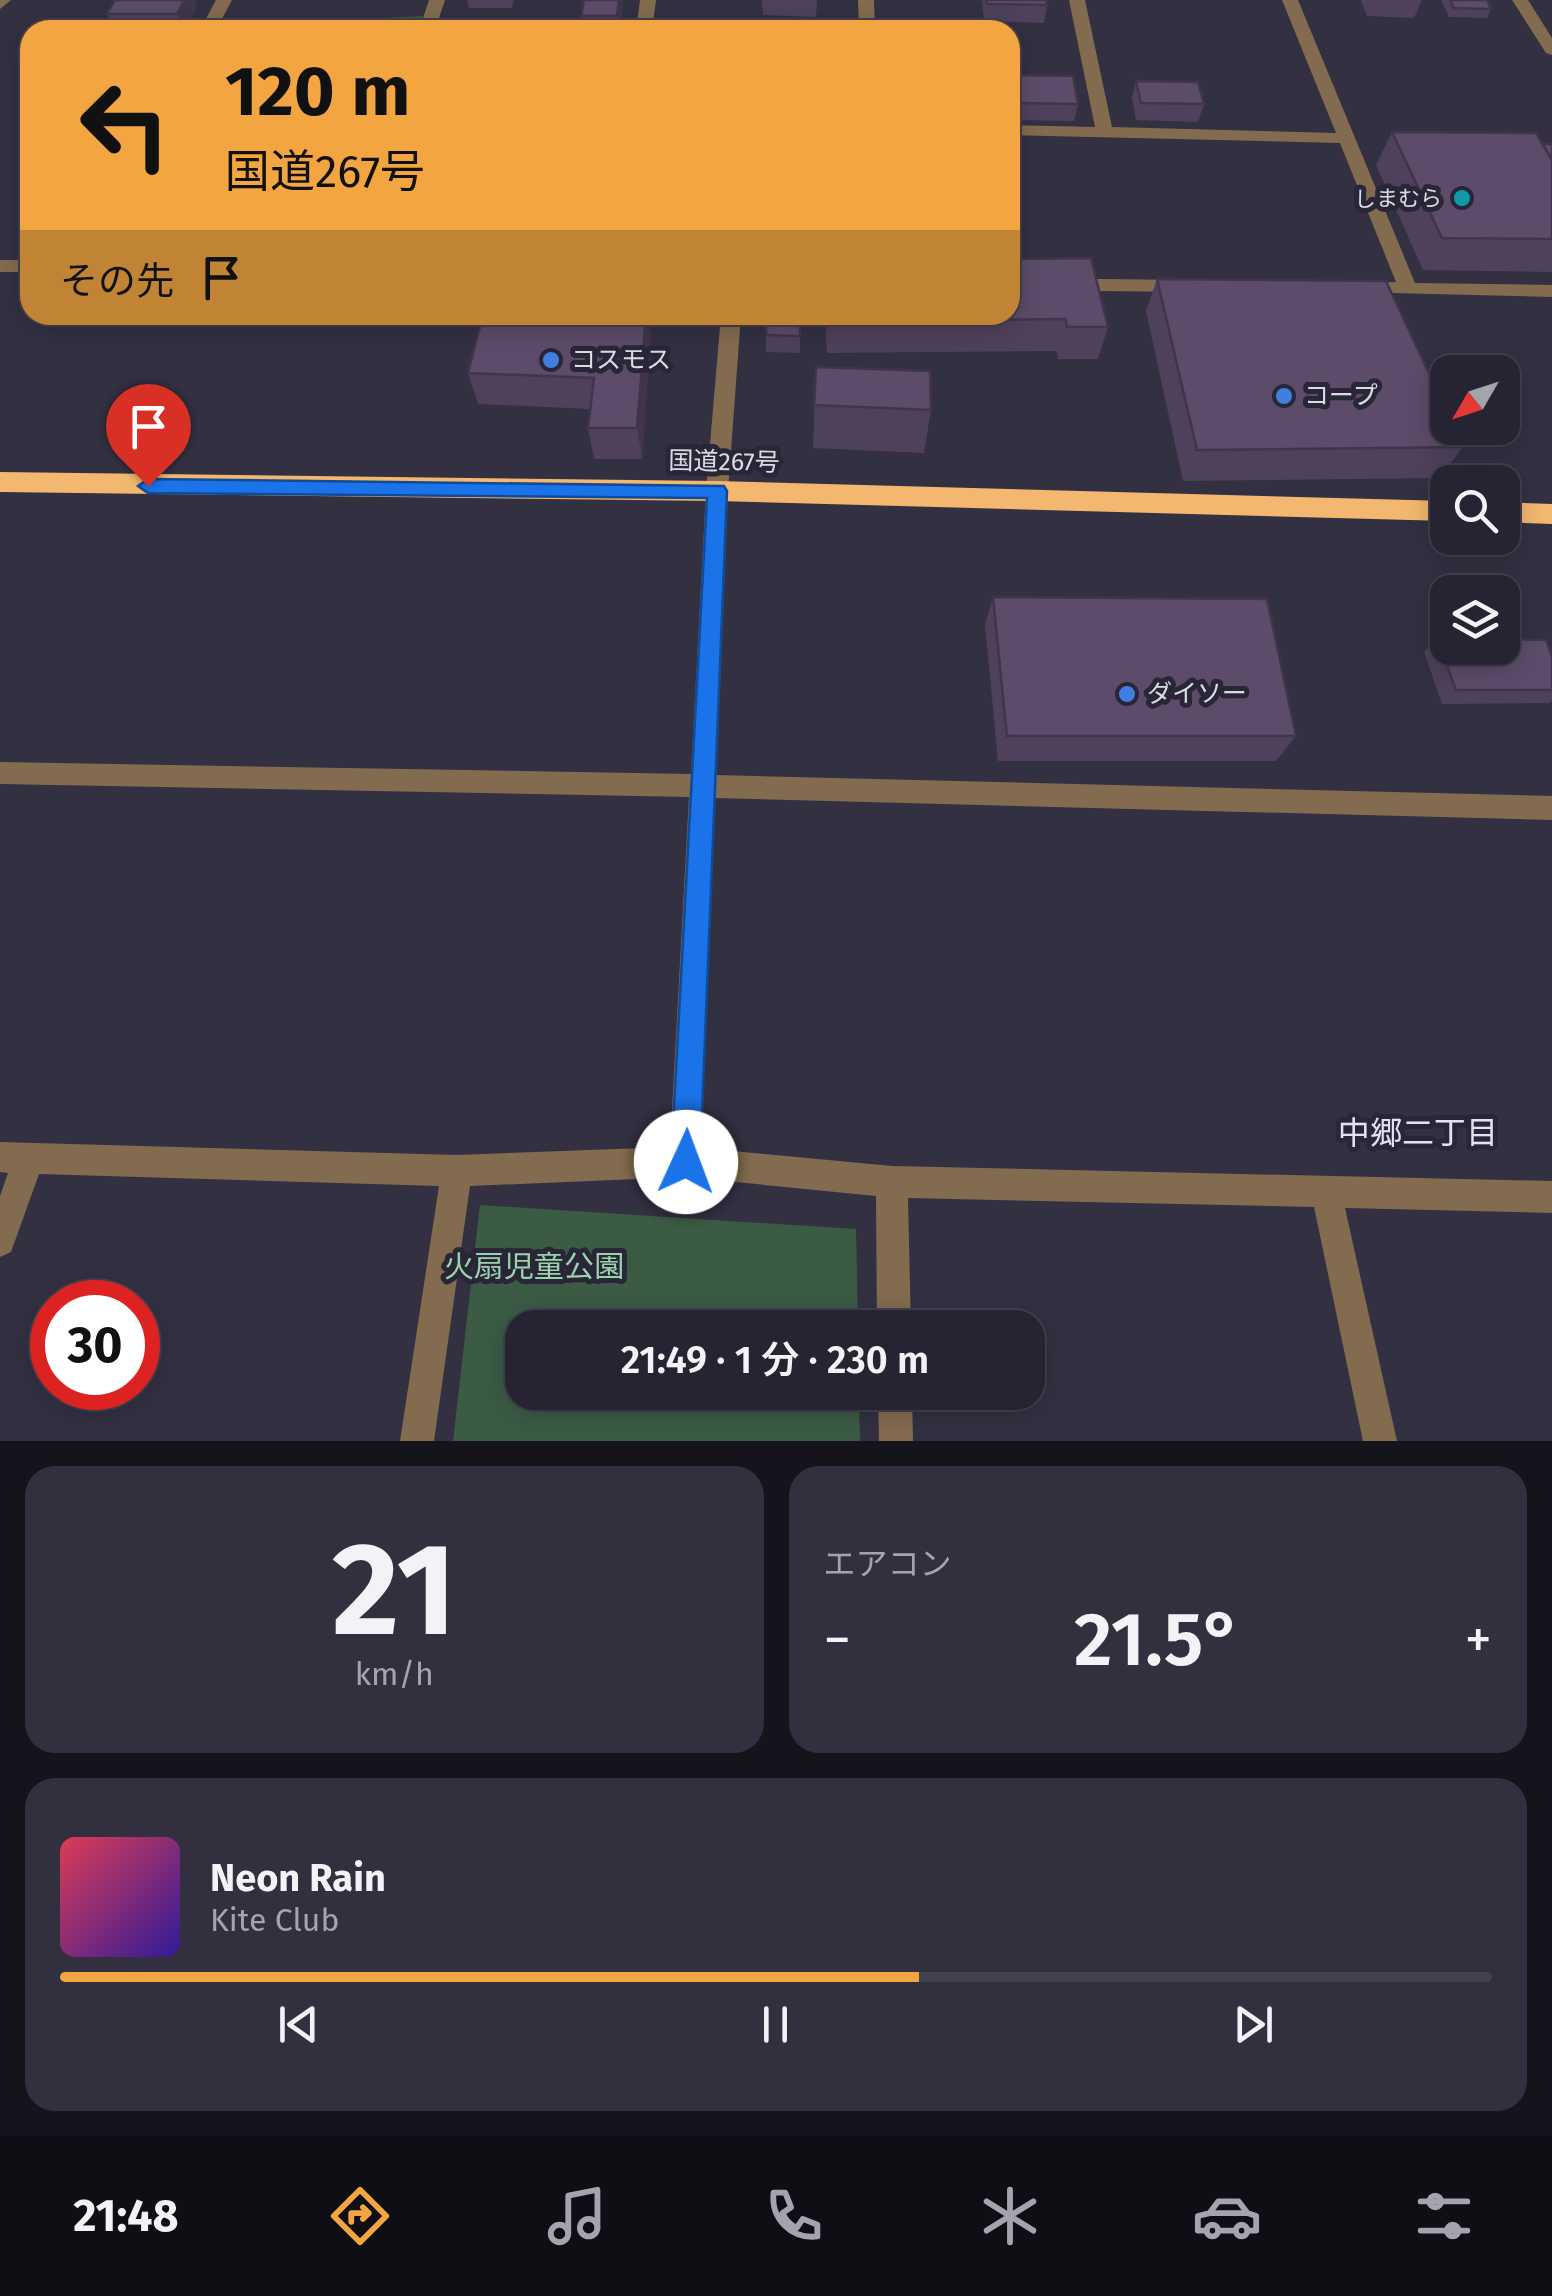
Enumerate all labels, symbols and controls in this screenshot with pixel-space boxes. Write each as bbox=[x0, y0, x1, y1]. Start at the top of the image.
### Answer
text: 120 m bbox=[225, 50, 410, 134]
icon: left bbox=[60, 60, 190, 190]
text: 国道267号 bbox=[225, 145, 425, 199]
place label: しまむら bbox=[1354, 185, 1442, 212]
marker: しまむら bbox=[1451, 187, 1473, 209]
icon: arrive bbox=[194, 250, 249, 305]
text: その先 bbox=[60, 258, 174, 304]
place label: コスモス bbox=[571, 345, 671, 375]
marker: コスモス bbox=[540, 349, 562, 371]
north arrow bbox=[1430, 355, 1520, 445]
map controls bbox=[1430, 355, 1520, 665]
place label: コープ bbox=[1304, 381, 1378, 411]
pin bbox=[106, 384, 191, 487]
marker: コープ bbox=[1273, 385, 1295, 407]
icon: arrive bbox=[121, 399, 176, 454]
street label: 国道267号 bbox=[668, 446, 780, 478]
button: search bbox=[1430, 465, 1520, 555]
button: layers bbox=[1430, 575, 1520, 665]
place label: ダイソー bbox=[1147, 679, 1247, 709]
marker: ダイソー bbox=[1116, 683, 1138, 705]
position arrow bbox=[634, 1110, 738, 1214]
district label: 中郷二丁目 bbox=[1338, 1114, 1498, 1152]
park label: 火扇児童公園 bbox=[444, 1249, 624, 1285]
speed limit sign: 30 bbox=[30, 1280, 160, 1410]
text: 21:49 · 1 分 · 230 m bbox=[621, 1337, 929, 1383]
text: 21 bbox=[332, 1512, 457, 1668]
text: エアコン bbox=[824, 1545, 952, 1583]
text: 21.5° bbox=[1074, 1595, 1242, 1685]
text: − bbox=[824, 1607, 851, 1673]
text: + bbox=[1465, 1607, 1492, 1673]
text: km/h bbox=[355, 1655, 434, 1693]
text: Neon Rain bbox=[210, 1855, 386, 1901]
text: Kite Club bbox=[210, 1901, 339, 1939]
icon: previous bbox=[271, 1997, 326, 2052]
icon: pause bbox=[748, 1997, 803, 2052]
icon: next bbox=[1226, 1997, 1281, 2052]
icon: directions bbox=[325, 2181, 395, 2251]
icon: music bbox=[542, 2181, 612, 2251]
icon: phone bbox=[759, 2181, 829, 2251]
icon: climate bbox=[975, 2181, 1045, 2251]
icon: car bbox=[1192, 2181, 1262, 2251]
icon: filters bbox=[1409, 2181, 1479, 2251]
text: 21:48 bbox=[73, 2189, 179, 2243]

